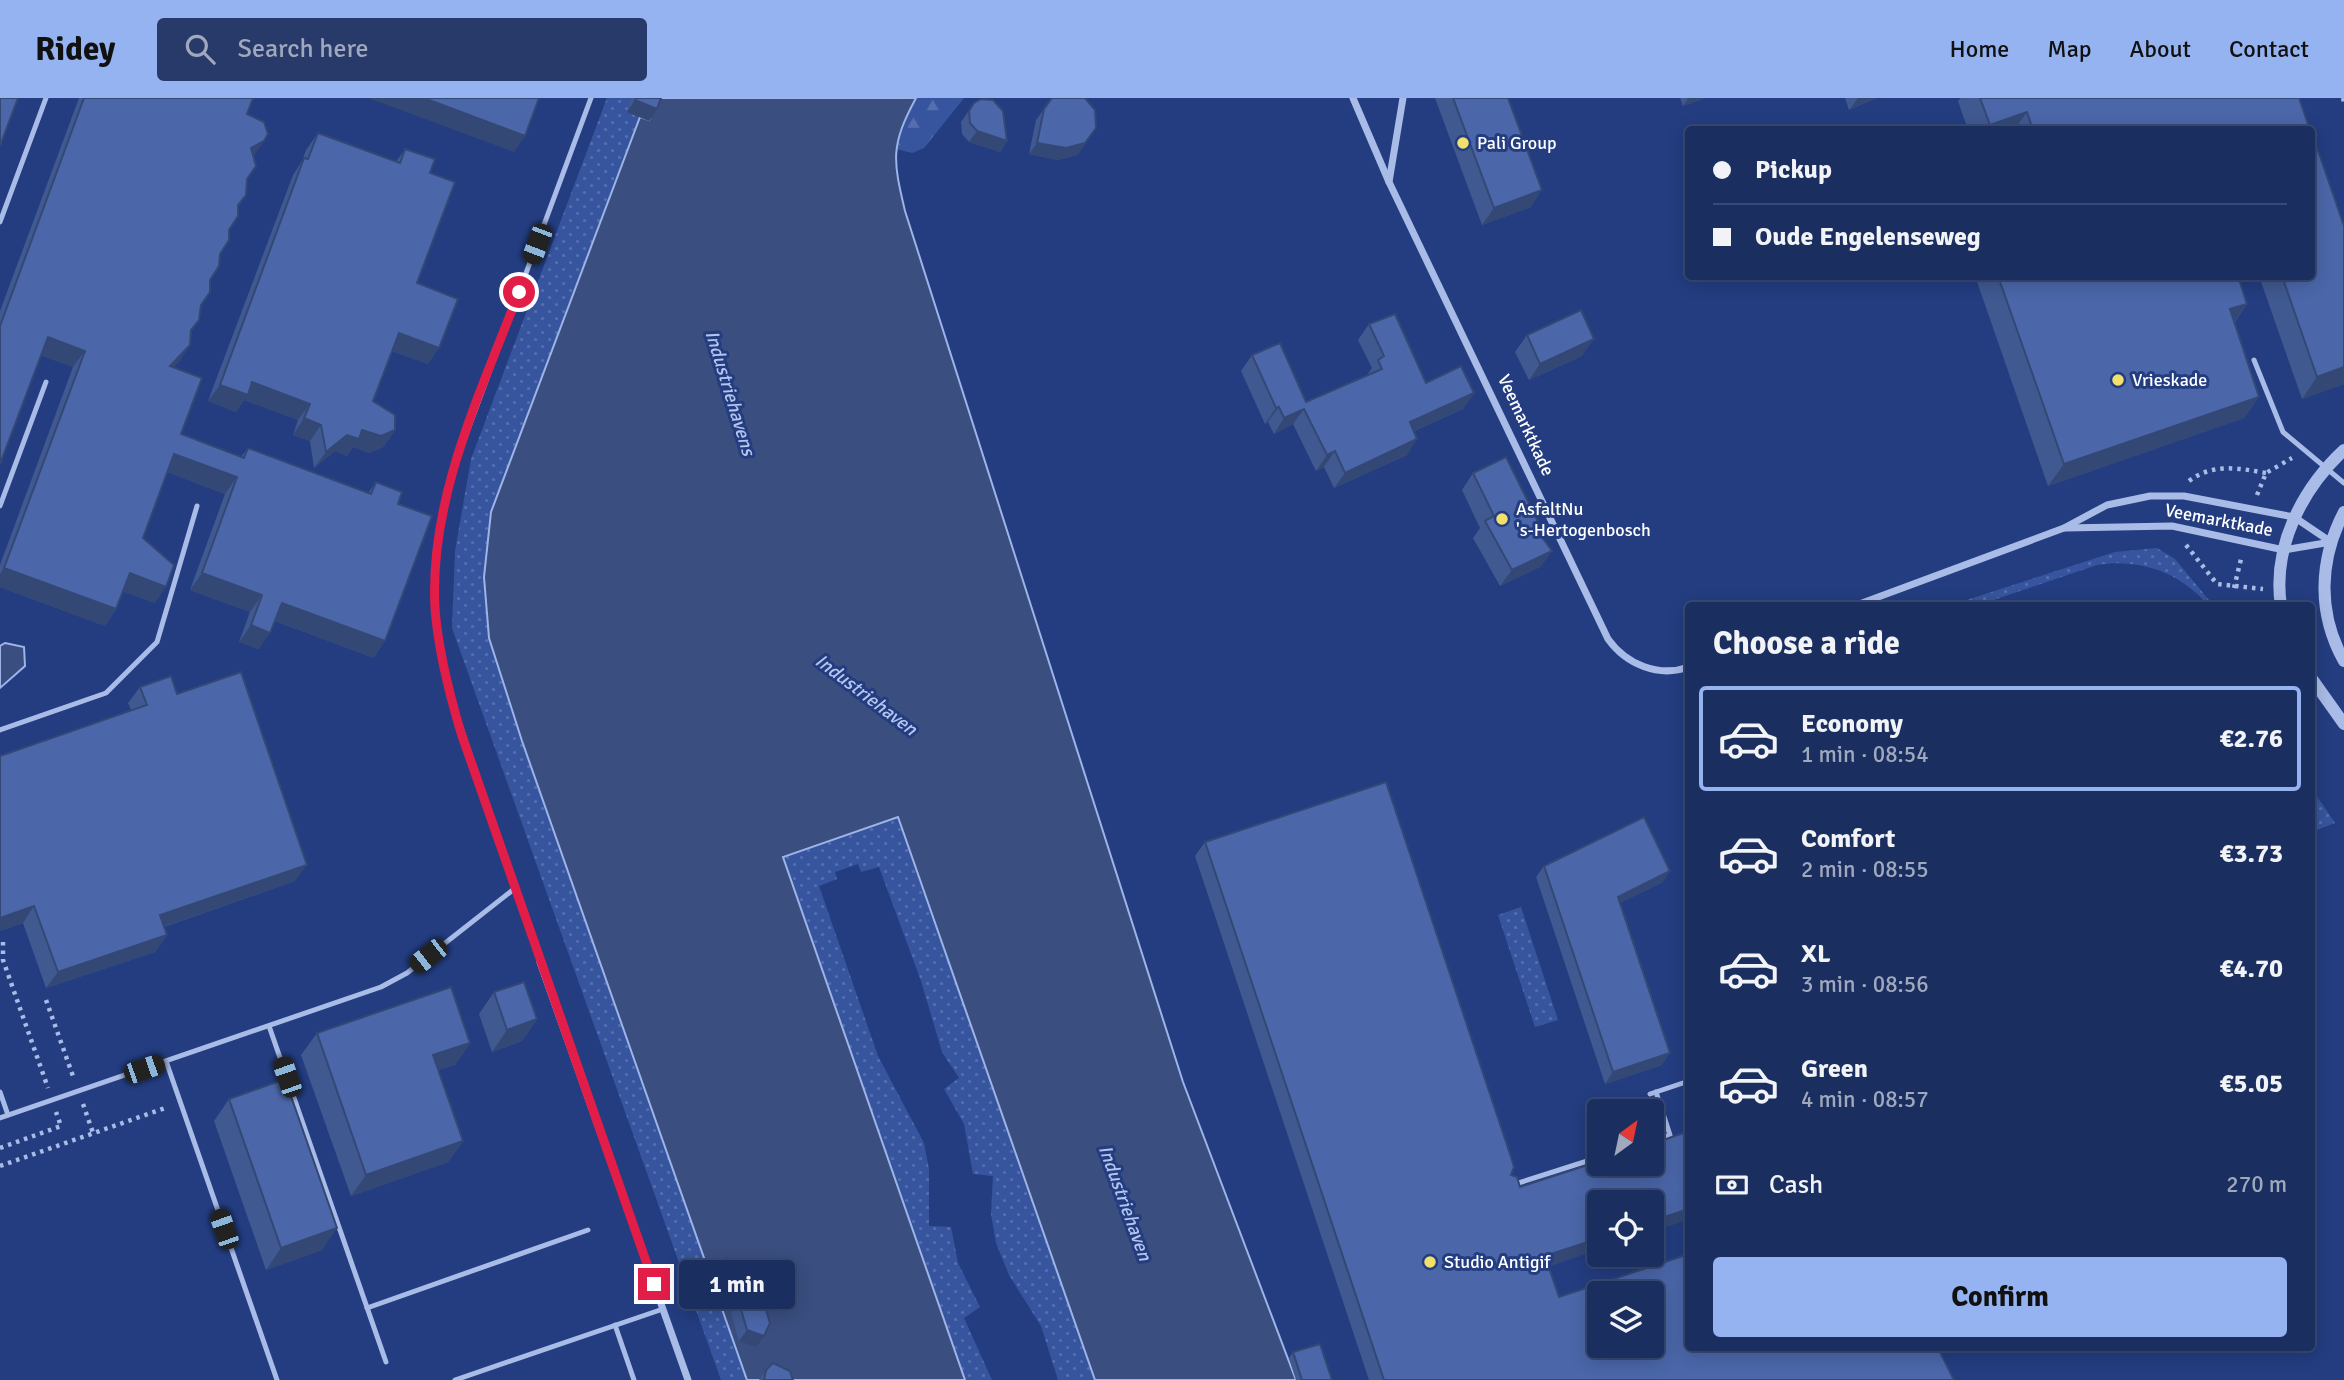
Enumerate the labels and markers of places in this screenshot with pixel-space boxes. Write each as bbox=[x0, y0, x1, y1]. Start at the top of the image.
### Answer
place label: Pali Group bbox=[1477, 132, 1557, 154]
marker: Pali Group bbox=[1455, 135, 1471, 151]
place label: Vrieskade bbox=[2132, 369, 2207, 391]
marker: Vrieskade bbox=[2110, 372, 2126, 388]
place label: AsfaltNu 's-Hertogenbosch bbox=[1516, 498, 1651, 541]
marker: AsfaltNu 's-Hertogenbosch bbox=[1494, 511, 1510, 527]
place label: Studio Antigif bbox=[1444, 1251, 1551, 1273]
marker: Studio Antigif bbox=[1422, 1254, 1438, 1270]

